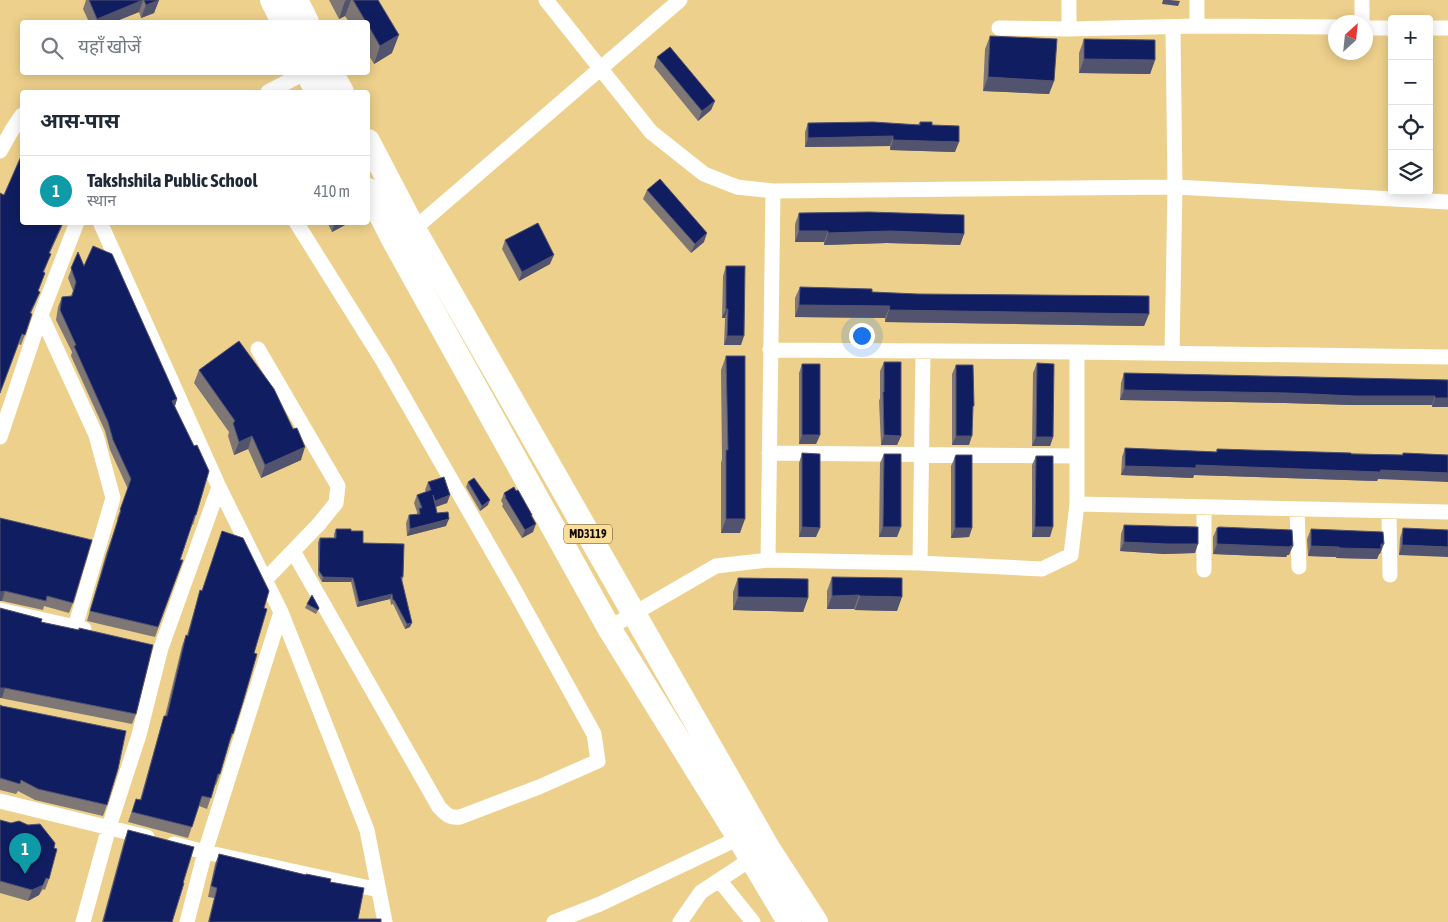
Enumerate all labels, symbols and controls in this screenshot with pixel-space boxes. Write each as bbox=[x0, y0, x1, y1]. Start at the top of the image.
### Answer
north arrow bbox=[1328, 15, 1373, 60]
map controls bbox=[1388, 15, 1433, 195]
button: + bbox=[1388, 15, 1433, 60]
search box bbox=[20, 20, 370, 75]
icon: search bbox=[38, 34, 66, 62]
text: यहाँ खोजें bbox=[78, 35, 141, 57]
button: − bbox=[1388, 60, 1433, 105]
button: locate bbox=[1388, 105, 1433, 150]
text: आस-पास bbox=[40, 108, 119, 132]
button: layers bbox=[1388, 150, 1433, 195]
text: Takshshila Public School bbox=[87, 169, 258, 191]
text: 1 bbox=[52, 182, 60, 200]
text: 410 m bbox=[314, 182, 350, 200]
text: स्थान bbox=[87, 191, 116, 209]
your location bbox=[849, 323, 875, 349]
road number: MD3119 bbox=[564, 524, 612, 544]
pin: 1 bbox=[9, 833, 41, 874]

